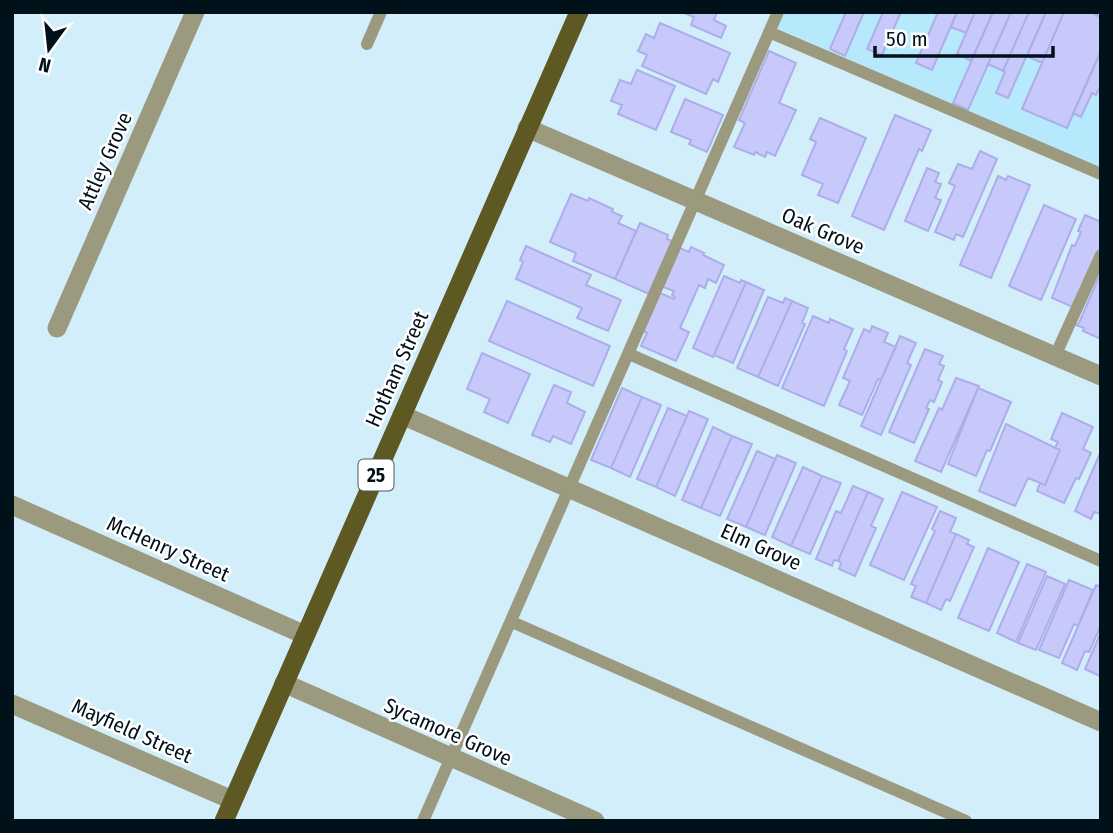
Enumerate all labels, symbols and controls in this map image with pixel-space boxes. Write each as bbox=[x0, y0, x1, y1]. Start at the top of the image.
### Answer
north arrow bbox=[14, 14, 84, 84]
scale bar bbox=[875, 14, 1054, 58]
text: 50 m bbox=[886, 26, 928, 52]
text: N bbox=[36, 52, 53, 78]
street label: Attley Grove bbox=[72, 108, 138, 214]
street label: Oak Grove bbox=[778, 202, 868, 260]
street label: Hotham Street bbox=[360, 307, 434, 431]
road number: 25 bbox=[358, 460, 394, 490]
street label: McHenry Street bbox=[103, 510, 233, 588]
street label: Elm Grove bbox=[717, 518, 805, 576]
street label: Sycamore Grove bbox=[380, 692, 516, 772]
street label: Mayfield Street bbox=[68, 693, 196, 769]

